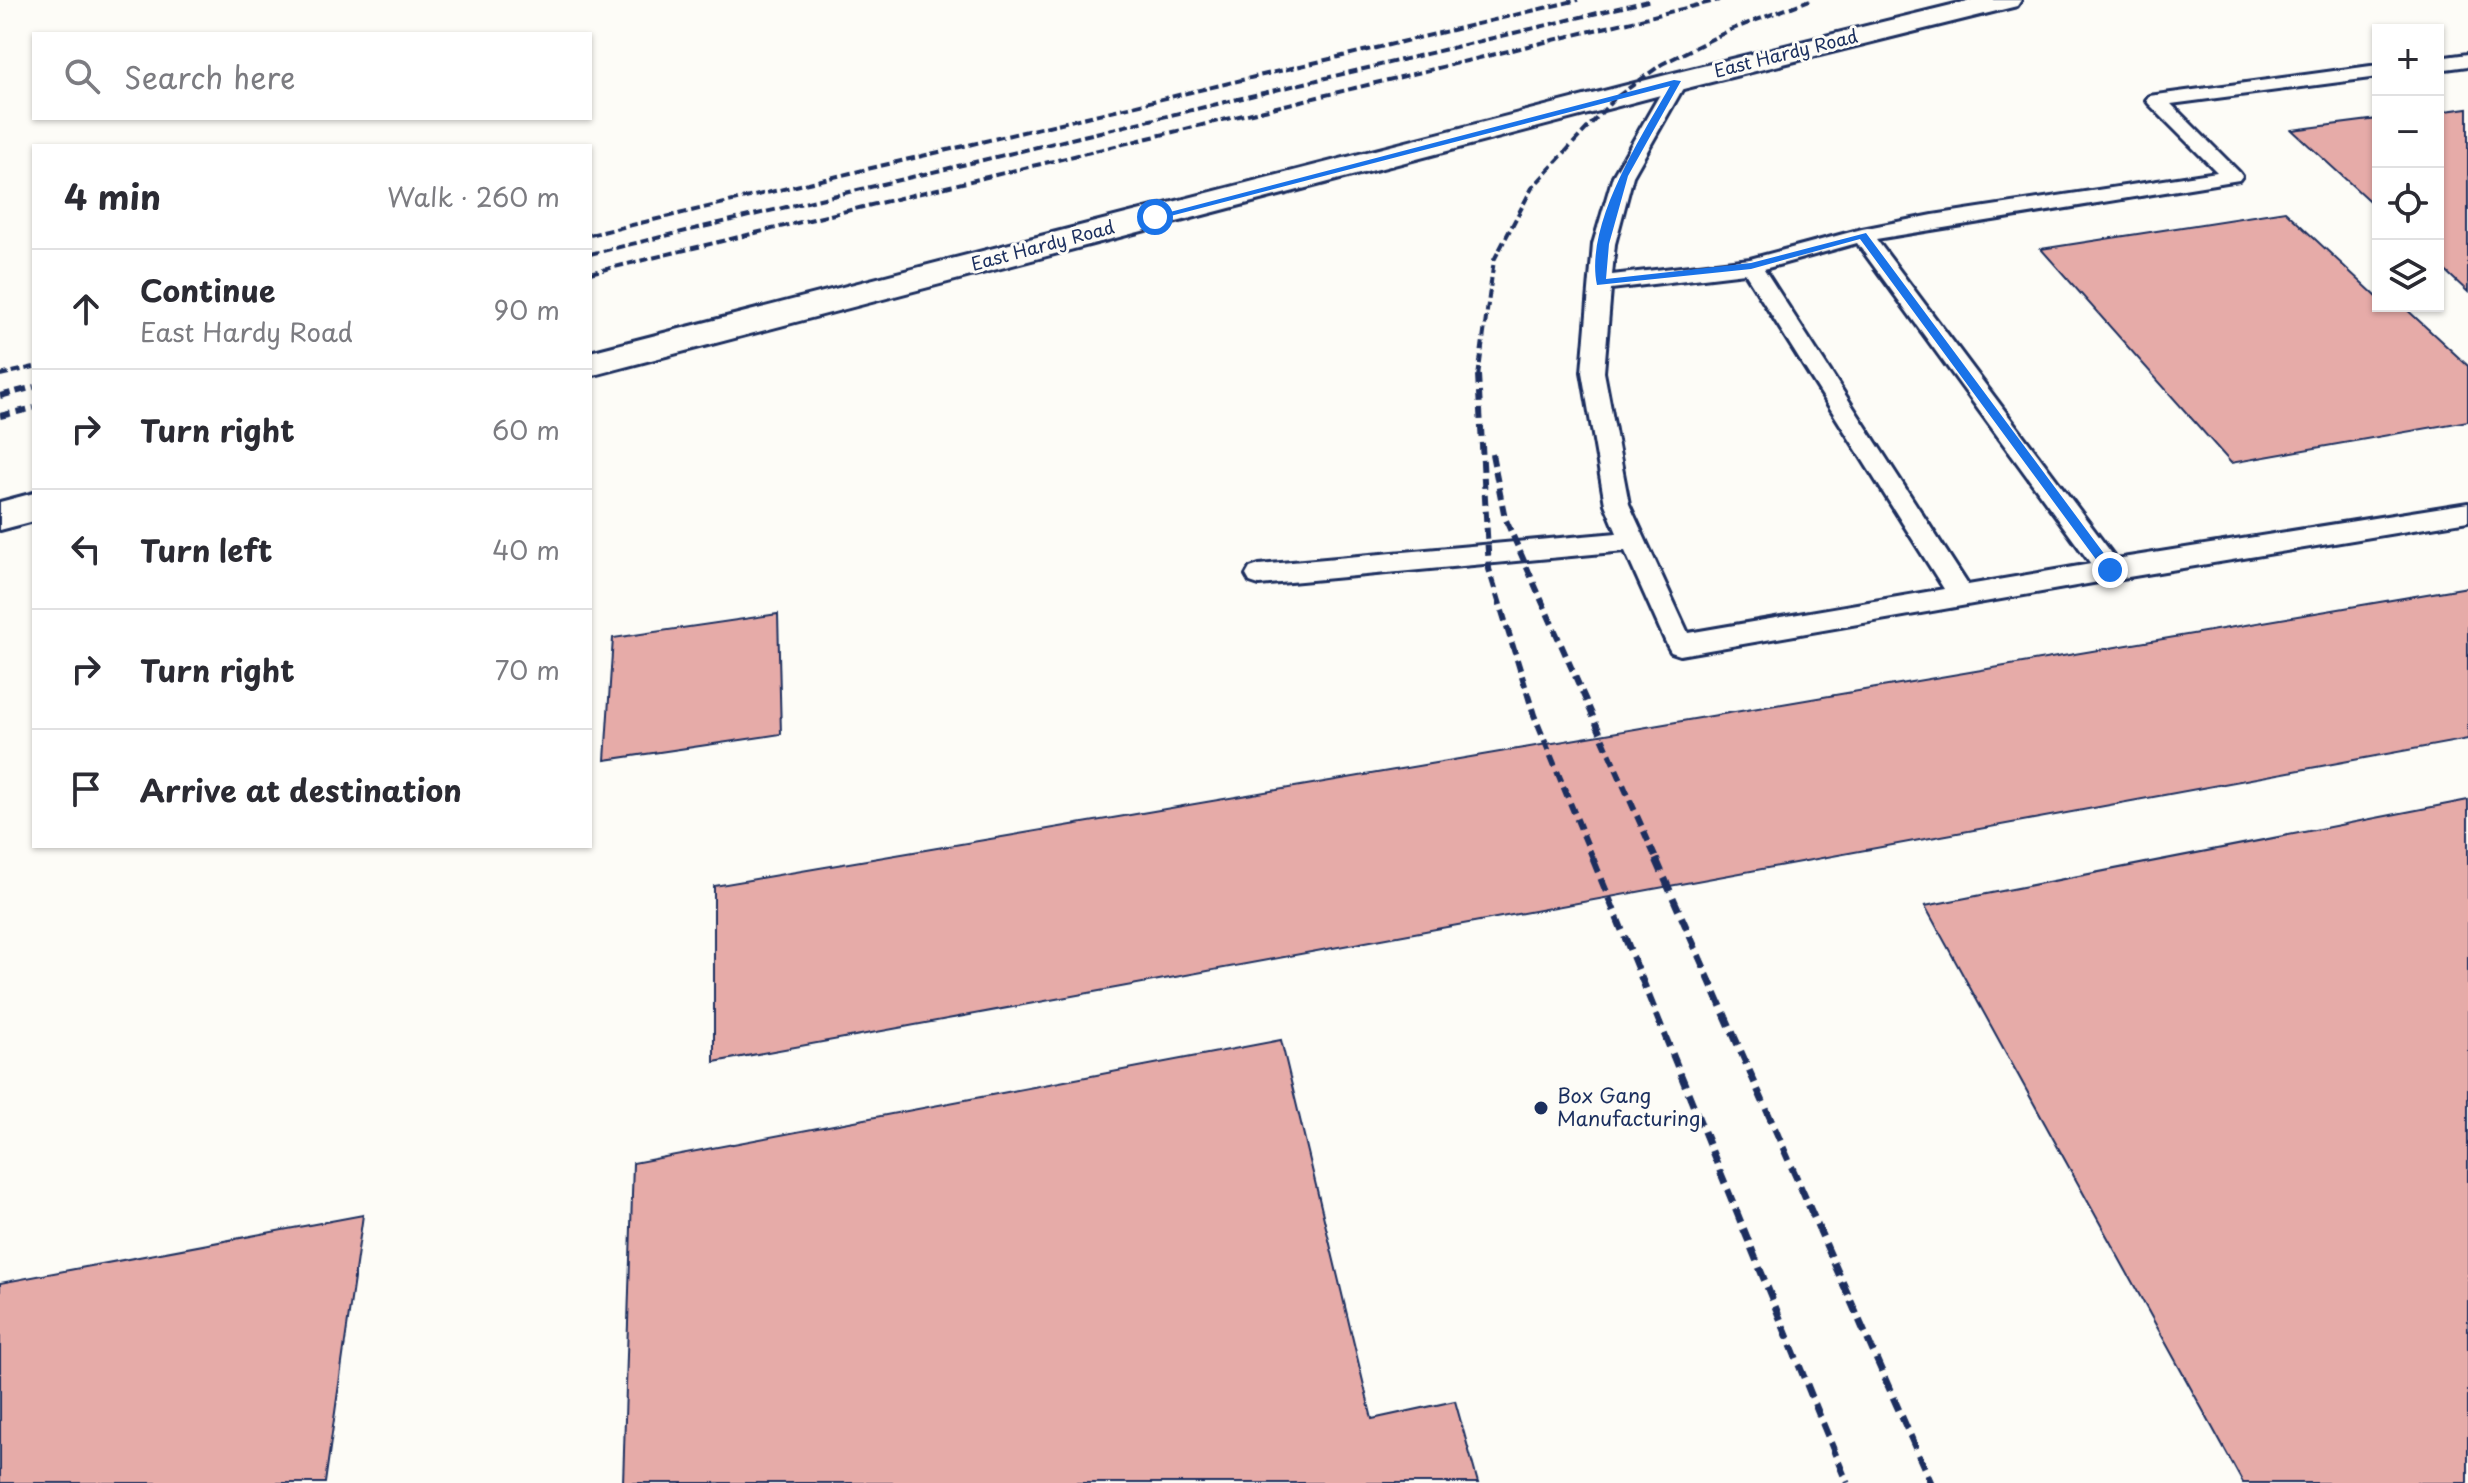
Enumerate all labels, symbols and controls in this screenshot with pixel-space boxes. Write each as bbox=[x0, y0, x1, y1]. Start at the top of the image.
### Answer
street label: East Hardy Road bbox=[1711, 22, 1860, 83]
map controls bbox=[2372, 24, 2444, 312]
button: + bbox=[2372, 24, 2444, 96]
search box bbox=[32, 32, 592, 120]
icon: search bbox=[60, 54, 104, 98]
text: Search here bbox=[124, 54, 296, 99]
button: − bbox=[2372, 96, 2444, 168]
button: locate bbox=[2372, 168, 2444, 240]
text: 4 min bbox=[64, 170, 161, 222]
text: Walk · 260 m bbox=[387, 177, 560, 216]
route start bbox=[1137, 199, 1173, 235]
street label: East Hardy Road bbox=[968, 212, 1117, 277]
button: layers bbox=[2372, 240, 2444, 312]
text: Continue bbox=[140, 267, 275, 312]
icon: ahead bbox=[64, 287, 108, 331]
text: 90 m bbox=[493, 290, 560, 329]
text: East Hardy Road bbox=[140, 312, 353, 351]
icon: right bbox=[64, 407, 108, 451]
text: Turn right bbox=[140, 407, 295, 452]
text: 60 m bbox=[492, 410, 560, 449]
icon: left bbox=[64, 527, 108, 571]
text: Turn left bbox=[140, 527, 272, 572]
text: 40 m bbox=[492, 530, 560, 569]
route end bbox=[2092, 552, 2128, 588]
icon: right bbox=[64, 647, 108, 691]
text: Turn right bbox=[140, 647, 295, 692]
text: 70 m bbox=[495, 650, 560, 689]
icon: arrive bbox=[64, 767, 108, 811]
text: Arrive at destination bbox=[140, 767, 462, 812]
place label: Box Gang Manufacturing bbox=[1557, 1080, 1701, 1133]
marker: Box Gang Manufacturing bbox=[1532, 1099, 1550, 1117]

